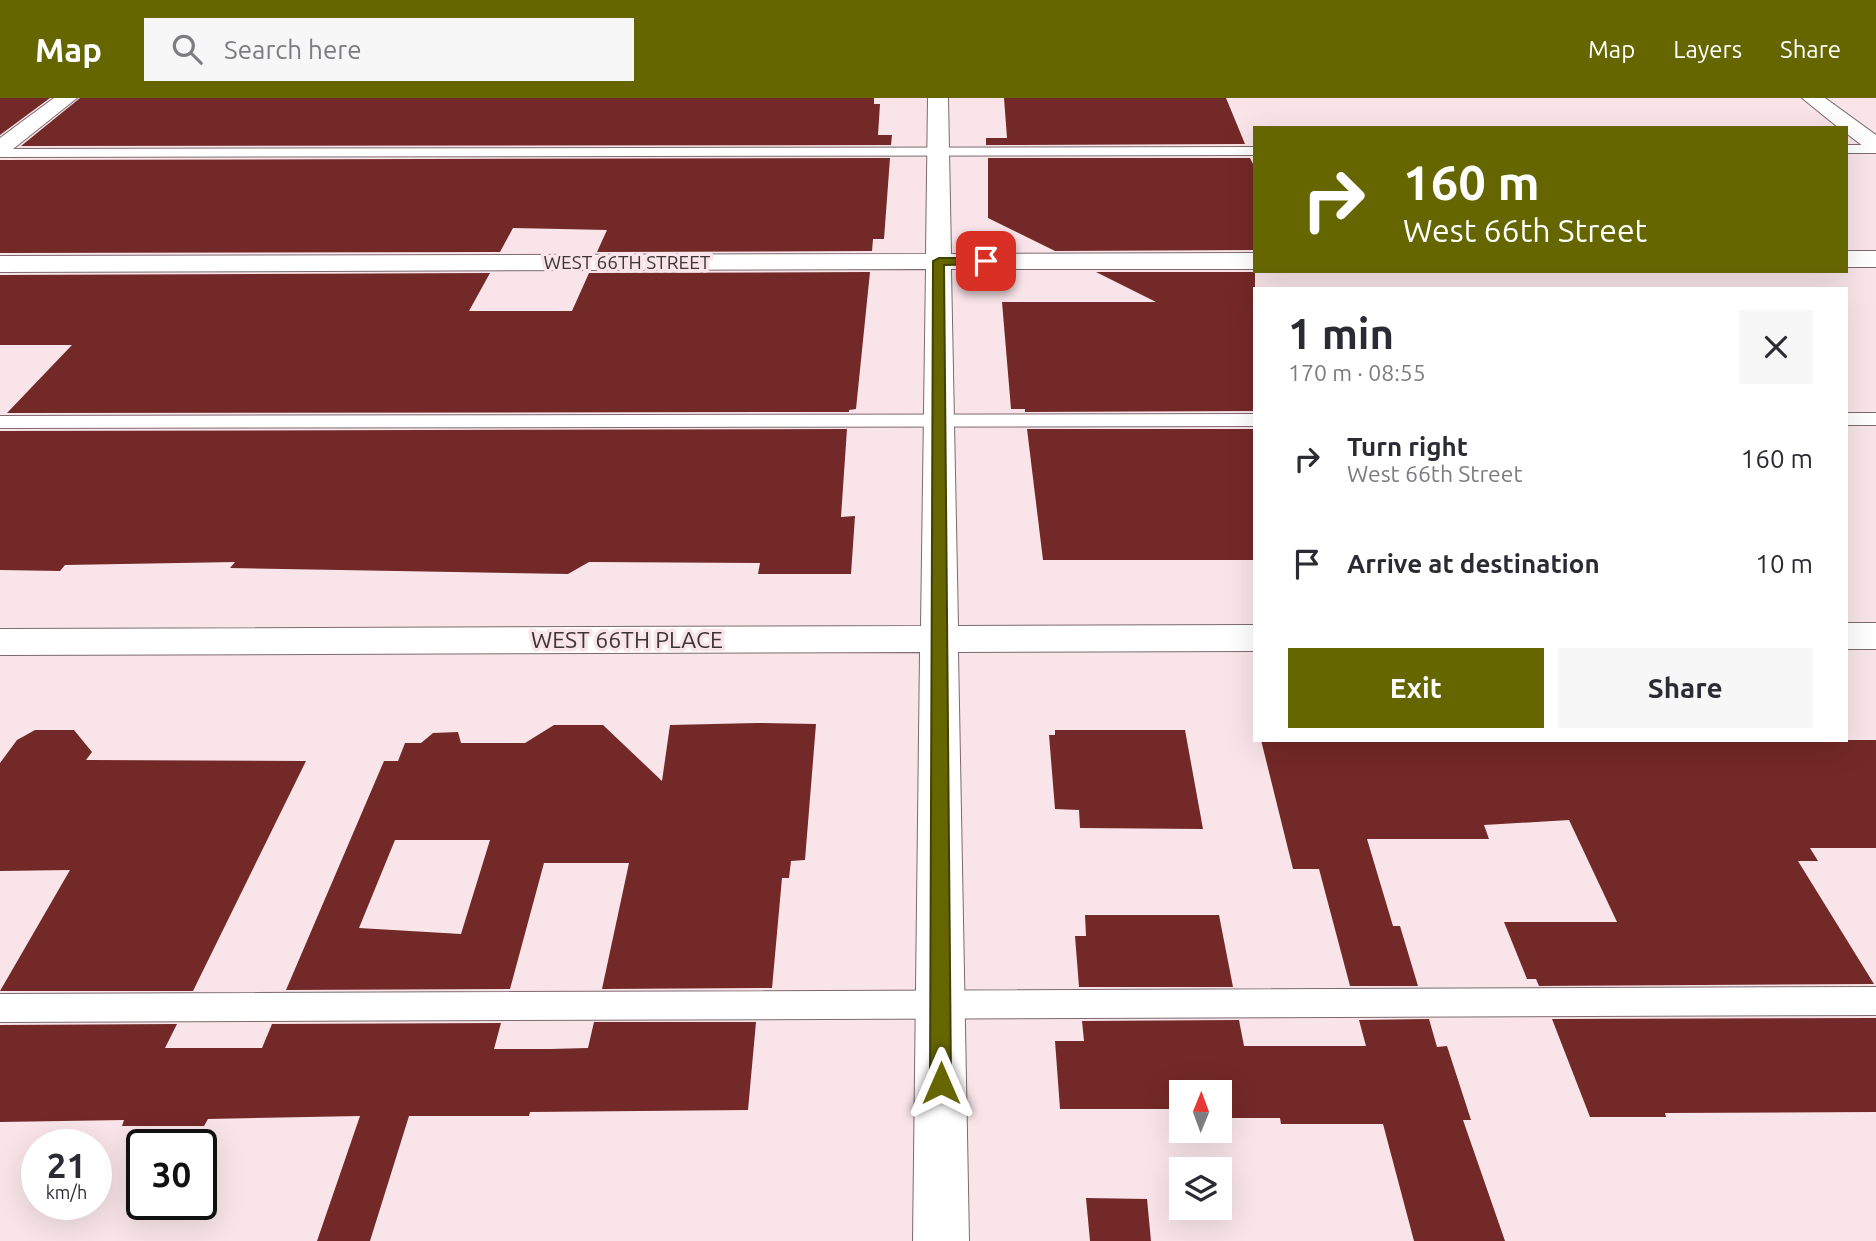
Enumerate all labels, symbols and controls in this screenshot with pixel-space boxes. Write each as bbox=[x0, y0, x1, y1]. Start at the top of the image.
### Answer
search box bbox=[144, 18, 634, 81]
icon: search bbox=[168, 30, 206, 68]
text: Map bbox=[35, 31, 102, 68]
text: Search here bbox=[224, 35, 362, 64]
text: Map bbox=[1588, 36, 1635, 63]
text: Layers bbox=[1673, 36, 1742, 63]
text: Share bbox=[1780, 36, 1841, 63]
icon: right bbox=[1288, 154, 1379, 245]
text: 160 m bbox=[1403, 154, 1540, 209]
text: West 66th Street bbox=[1403, 212, 1647, 248]
pin bbox=[956, 231, 1016, 291]
icon: arrive bbox=[967, 242, 1005, 280]
street label: WEST 66TH STREET bbox=[544, 251, 711, 273]
text: 1 min bbox=[1288, 310, 1394, 357]
button: close bbox=[1739, 310, 1813, 384]
text: 170 m · 08:55 bbox=[1288, 360, 1426, 385]
text: Turn right bbox=[1347, 432, 1468, 461]
icon: right bbox=[1288, 440, 1326, 478]
text: 160 m bbox=[1741, 444, 1813, 473]
text: West 66th Street bbox=[1347, 461, 1523, 486]
icon: arrive bbox=[1288, 545, 1326, 583]
text: Arrive at destination bbox=[1347, 549, 1600, 578]
text: 10 m bbox=[1755, 549, 1813, 578]
street label: WEST 66TH PLACE bbox=[531, 627, 723, 652]
button: Exit bbox=[1288, 648, 1544, 728]
button: Share bbox=[1558, 648, 1813, 728]
position arrow bbox=[904, 1046, 978, 1120]
north arrow bbox=[1169, 1080, 1232, 1143]
map controls bbox=[1169, 1080, 1232, 1220]
speed limit sign: 30 bbox=[126, 1129, 217, 1220]
text: 21 bbox=[47, 1145, 86, 1185]
button: layers bbox=[1169, 1157, 1232, 1220]
text: km/h bbox=[46, 1182, 87, 1202]

